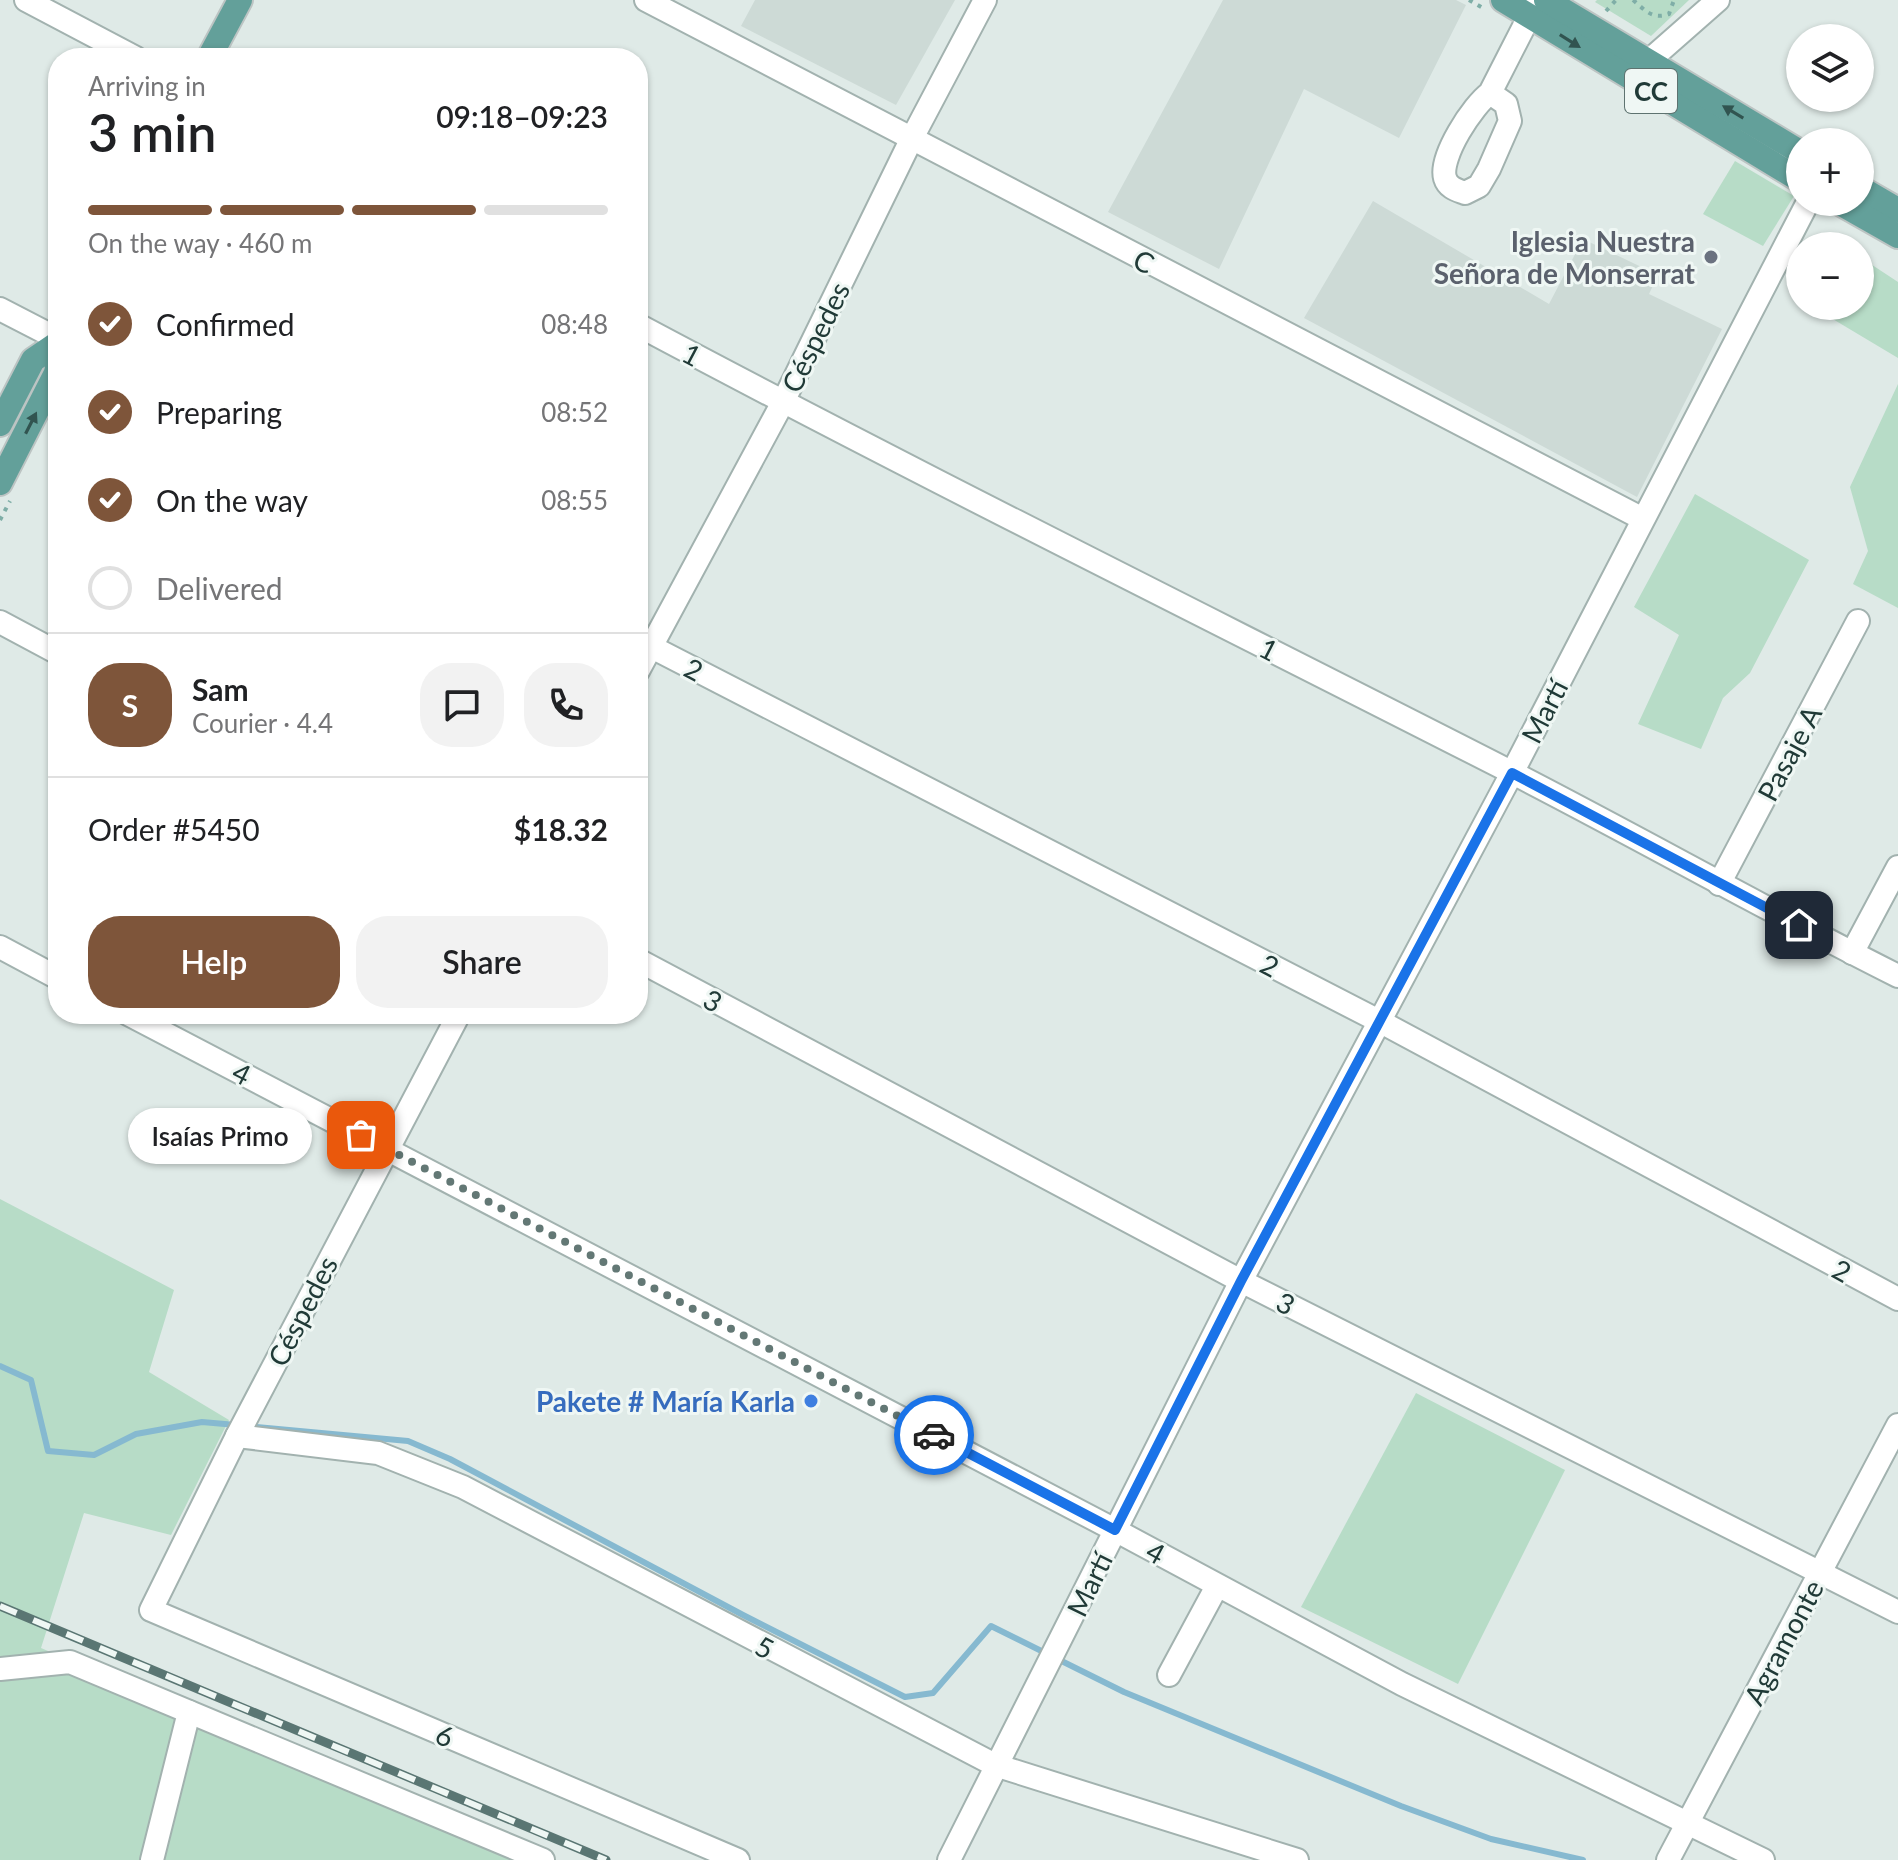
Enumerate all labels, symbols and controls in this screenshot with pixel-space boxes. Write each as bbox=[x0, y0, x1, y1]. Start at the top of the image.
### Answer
map controls bbox=[1786, 24, 1874, 320]
button: layers bbox=[1786, 24, 1874, 112]
one-way arrow bbox=[1558, 33, 1581, 48]
road number: CC bbox=[1625, 69, 1677, 113]
text: Arriving in bbox=[88, 70, 206, 102]
text: 09:18–09:23 bbox=[436, 98, 608, 134]
text: 3 min bbox=[88, 101, 216, 163]
one-way arrow bbox=[1722, 105, 1744, 119]
button: + bbox=[1786, 128, 1874, 216]
place label: Iglesia Nuestra Señora de Monserrat bbox=[1434, 224, 1696, 290]
text: On the way · 460 m bbox=[88, 227, 312, 259]
button: − bbox=[1786, 232, 1874, 320]
street label: C bbox=[1128, 242, 1160, 281]
marker: Iglesia Nuestra Señora de Monserrat bbox=[1702, 248, 1720, 266]
street label: Céspedes bbox=[774, 276, 856, 398]
icon: check bbox=[88, 302, 132, 346]
text: Confirmed bbox=[156, 306, 295, 342]
text: 08:48 bbox=[541, 308, 608, 340]
street label: 1 bbox=[677, 335, 707, 373]
icon: check bbox=[88, 390, 132, 434]
text: Preparing bbox=[156, 394, 282, 430]
text: 08:52 bbox=[541, 396, 608, 428]
one-way arrow bbox=[24, 412, 37, 435]
icon: check bbox=[88, 478, 132, 522]
text: On the way bbox=[156, 482, 308, 518]
text: 08:55 bbox=[541, 484, 608, 516]
text: Delivered bbox=[156, 570, 283, 606]
street label: 1 bbox=[1254, 630, 1284, 668]
street label: 2 bbox=[679, 650, 709, 688]
button: chat bbox=[420, 663, 504, 747]
button: phone bbox=[524, 663, 608, 747]
text: Sam bbox=[192, 671, 249, 707]
street label: Martí bbox=[1514, 672, 1575, 749]
text: S bbox=[122, 687, 138, 723]
street label: Pasaje A bbox=[1750, 700, 1828, 806]
text: Courier · 4.4 bbox=[192, 707, 333, 739]
text: Order #5450 bbox=[88, 811, 260, 847]
text: $18.32 bbox=[514, 811, 608, 847]
pin bbox=[1765, 891, 1833, 959]
icon: home bbox=[1777, 903, 1821, 947]
button: Help bbox=[88, 916, 340, 1008]
button: Share bbox=[356, 916, 608, 1008]
street label: 2 bbox=[1255, 946, 1285, 984]
street label: 3 bbox=[698, 981, 728, 1019]
street label: 4 bbox=[227, 1054, 257, 1092]
pin bbox=[327, 1101, 395, 1169]
callout: Isaías Primo bbox=[129, 1107, 313, 1163]
icon: bag bbox=[339, 1113, 383, 1157]
text: Isaías Primo bbox=[152, 1120, 289, 1152]
street label: Céspedes bbox=[260, 1251, 344, 1371]
street label: 2 bbox=[1827, 1251, 1857, 1289]
street label: 3 bbox=[1271, 1284, 1301, 1322]
place label: Pakete # María Karla bbox=[536, 1384, 795, 1418]
marker: Pakete # María Karla bbox=[802, 1392, 820, 1410]
courier bbox=[894, 1395, 974, 1475]
icon: car bbox=[912, 1413, 956, 1457]
street label: 4 bbox=[1141, 1533, 1171, 1571]
street label: Martí bbox=[1059, 1545, 1120, 1622]
street label: Agramonte bbox=[1736, 1574, 1830, 1710]
street label: 5 bbox=[750, 1628, 780, 1666]
street label: 6 bbox=[431, 1716, 459, 1754]

